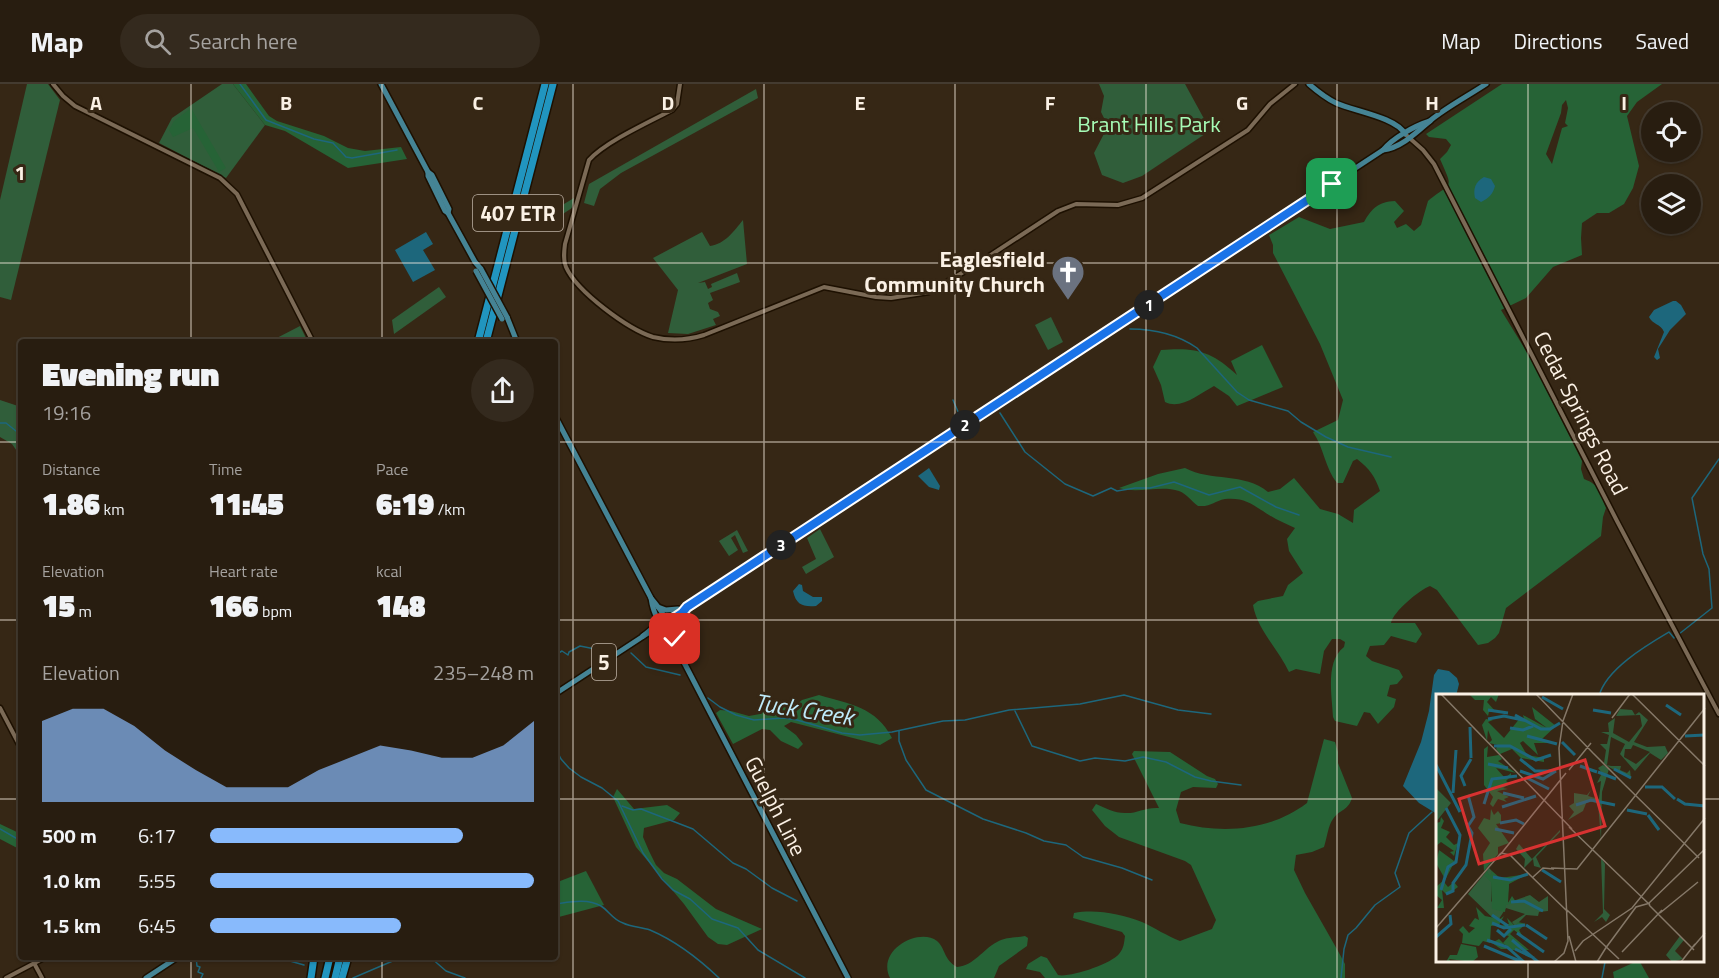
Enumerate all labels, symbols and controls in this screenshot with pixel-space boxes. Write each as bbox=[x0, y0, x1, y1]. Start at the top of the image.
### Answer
search box bbox=[120, 14, 540, 68]
text: Map bbox=[30, 20, 84, 63]
text: Search here bbox=[189, 24, 298, 58]
icon: search bbox=[141, 25, 174, 58]
text: Map bbox=[1441, 25, 1481, 57]
text: Directions bbox=[1514, 25, 1603, 57]
text: Saved bbox=[1636, 25, 1689, 57]
text: A bbox=[90, 87, 102, 118]
text: B bbox=[280, 87, 292, 118]
text: C bbox=[473, 87, 484, 118]
text: D bbox=[662, 87, 674, 118]
text: E bbox=[854, 87, 866, 118]
text: F bbox=[1045, 87, 1056, 118]
text: G bbox=[1236, 87, 1248, 118]
text: H bbox=[1425, 87, 1439, 118]
text: I bbox=[1621, 87, 1627, 118]
map controls bbox=[1641, 102, 1701, 234]
button: locate bbox=[1641, 102, 1701, 162]
park label: Brant Hills Park bbox=[1077, 107, 1221, 141]
text: 1 bbox=[14, 157, 26, 188]
pin bbox=[1306, 158, 1357, 209]
icon: arrive bbox=[1315, 167, 1348, 200]
button: layers bbox=[1641, 174, 1701, 234]
road number: 407 ETR bbox=[473, 195, 563, 231]
place label: Eaglesfield Community Church bbox=[864, 242, 1045, 301]
church icon: Eaglesfield Community Church bbox=[1050, 254, 1086, 301]
pin: 1 bbox=[1134, 290, 1164, 320]
text: 1 bbox=[1145, 293, 1153, 317]
street label: Cedar Springs Road bbox=[1525, 325, 1637, 501]
text: Evening run bbox=[42, 349, 219, 399]
button: share bbox=[471, 359, 534, 422]
text: 19:16 bbox=[42, 397, 91, 428]
pin: 2 bbox=[950, 410, 980, 440]
text: 2 bbox=[961, 413, 969, 437]
text: Distance bbox=[42, 457, 100, 481]
text: Time bbox=[209, 457, 242, 481]
text: Pace bbox=[376, 457, 408, 481]
text: 1.86 bbox=[42, 481, 100, 527]
text: 11:45 bbox=[209, 481, 284, 527]
text: 6:19 bbox=[376, 481, 434, 527]
text: km bbox=[100, 497, 125, 521]
text: /km bbox=[434, 497, 465, 521]
pin: 3 bbox=[766, 530, 796, 560]
text: 3 bbox=[777, 533, 785, 557]
text: Elevation bbox=[42, 559, 104, 583]
text: Heart rate bbox=[209, 559, 278, 583]
text: kcal bbox=[376, 559, 402, 583]
text: 15 bbox=[42, 583, 75, 629]
text: 166 bbox=[209, 583, 259, 629]
text: 148 bbox=[376, 583, 426, 629]
text: m bbox=[75, 599, 92, 623]
text: bpm bbox=[259, 599, 292, 623]
pin bbox=[649, 613, 700, 664]
icon: check bbox=[658, 622, 691, 655]
road number: 5 bbox=[592, 644, 616, 680]
text: Elevation bbox=[42, 657, 120, 688]
text: 235–248 m bbox=[433, 657, 534, 688]
water label: Tuck Creek bbox=[752, 683, 859, 735]
inset map bbox=[1436, 694, 1704, 963]
street label: Guelph Line bbox=[736, 750, 816, 862]
text: 500 m bbox=[42, 820, 97, 851]
text: 6:17 bbox=[138, 820, 176, 851]
text: 1.0 km bbox=[42, 865, 101, 896]
text: 5:55 bbox=[138, 865, 176, 896]
text: 1.5 km bbox=[42, 910, 101, 941]
text: 6:45 bbox=[138, 910, 176, 941]

